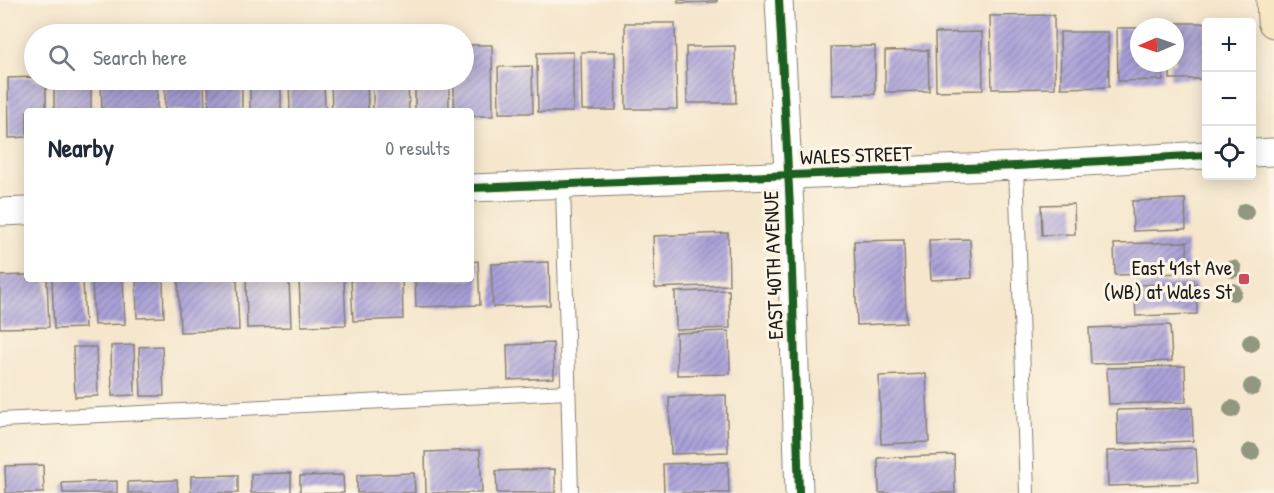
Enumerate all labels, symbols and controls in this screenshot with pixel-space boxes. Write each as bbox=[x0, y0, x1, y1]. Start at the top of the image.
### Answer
north arrow bbox=[1130, 18, 1184, 72]
map controls bbox=[1202, 18, 1256, 180]
button: + bbox=[1202, 18, 1256, 72]
search box bbox=[24, 24, 474, 90]
icon: search bbox=[45, 41, 78, 74]
text: Search here bbox=[93, 42, 187, 72]
button: − bbox=[1202, 72, 1256, 126]
button: locate bbox=[1202, 126, 1256, 180]
text: Nearby bbox=[48, 130, 114, 165]
text: 0 results bbox=[385, 134, 450, 161]
street label: WALES STREET bbox=[799, 139, 914, 171]
street label: EAST 40TH AVENUE bbox=[756, 190, 790, 340]
place label: East 41st Ave (WB) at Wales St bbox=[1104, 253, 1233, 306]
marker: East 41st Ave (WB) at Wales St bbox=[1237, 272, 1251, 286]

